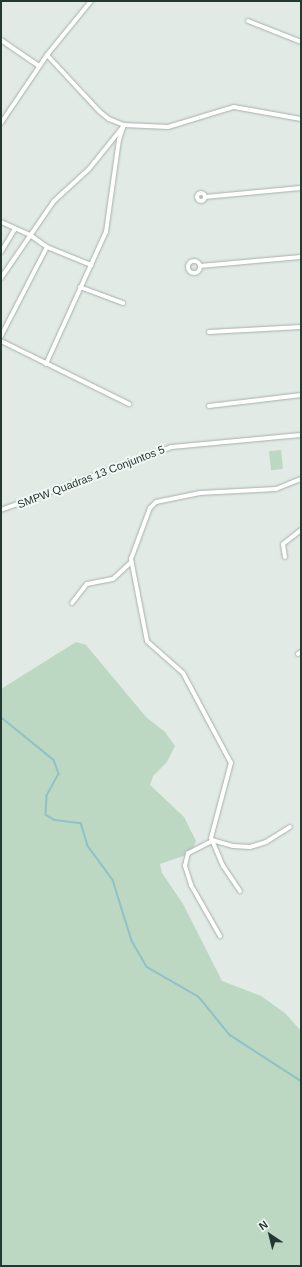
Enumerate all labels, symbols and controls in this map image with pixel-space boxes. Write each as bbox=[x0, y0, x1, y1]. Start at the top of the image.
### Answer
street label: SMPW Quadras 13 Conjuntos 5 bbox=[16, 443, 166, 511]
north arrow bbox=[250, 1215, 290, 1255]
text: N bbox=[256, 1218, 270, 1232]

